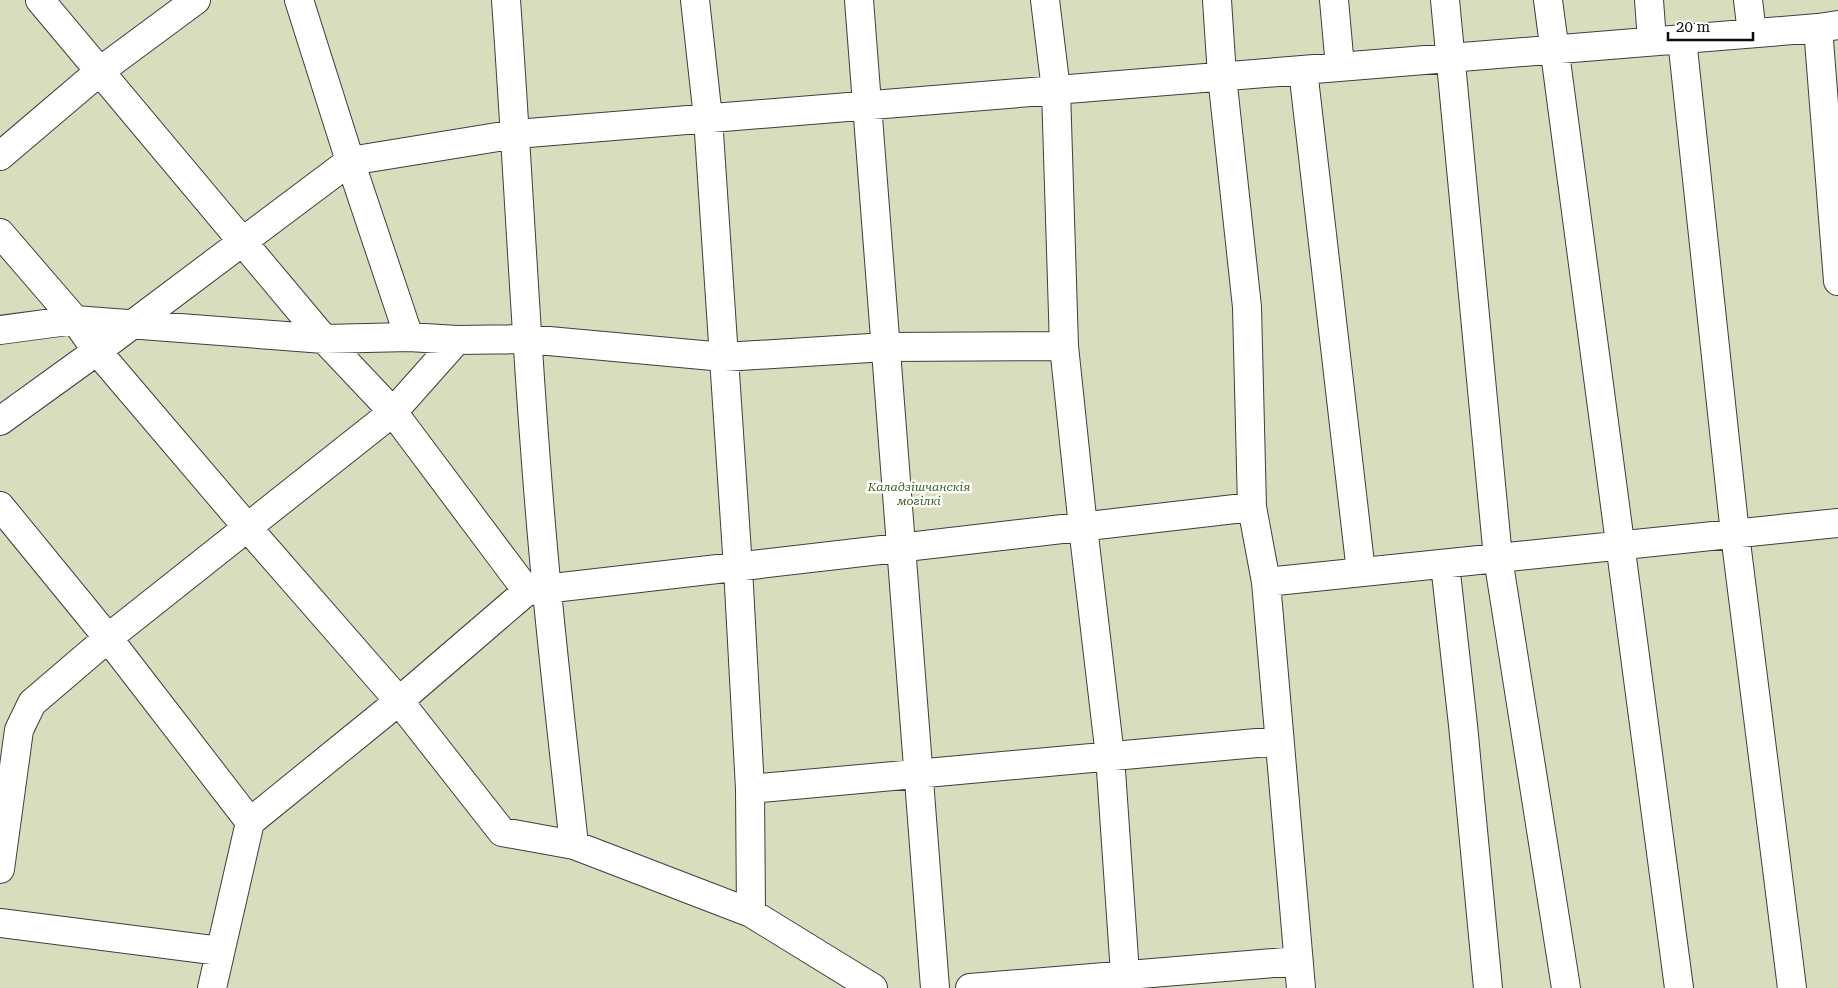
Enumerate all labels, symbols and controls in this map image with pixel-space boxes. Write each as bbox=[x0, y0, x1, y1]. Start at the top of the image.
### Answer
scale bar bbox=[1668, 10, 1753, 42]
text: 20 m bbox=[1676, 18, 1711, 36]
park label: Каладзішчанскія могілкі bbox=[867, 480, 970, 508]

